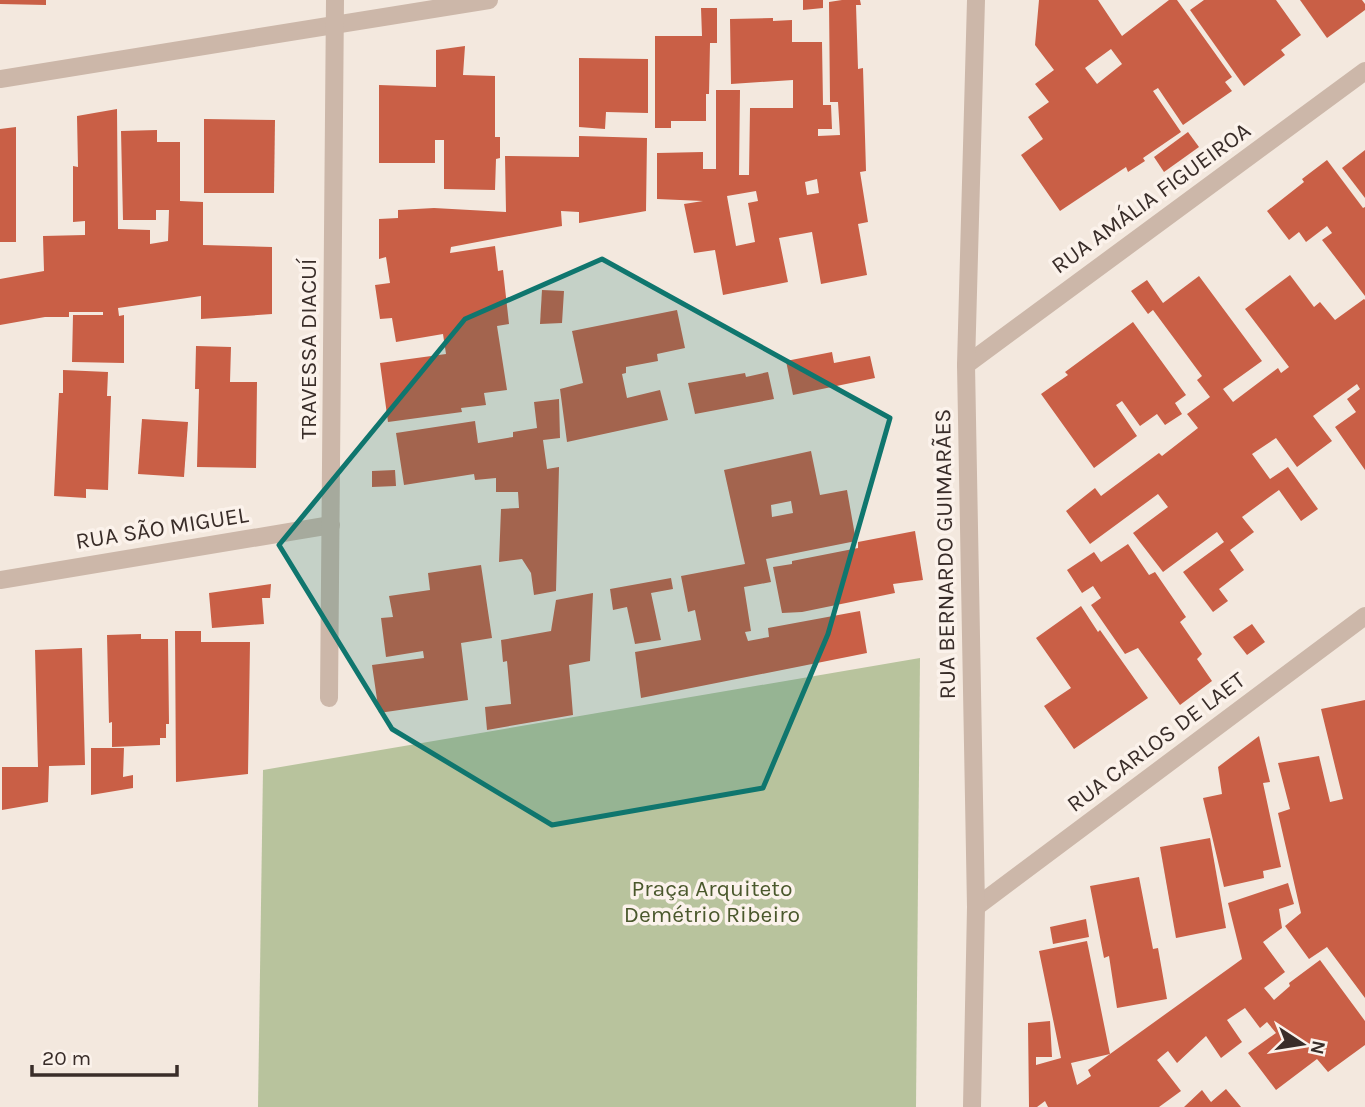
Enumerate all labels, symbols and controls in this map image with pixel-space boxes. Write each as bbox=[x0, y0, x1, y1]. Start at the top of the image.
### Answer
street label: RUA AMÁLIA FIGUEIROA bbox=[1046, 117, 1256, 279]
street label: TRAVESSA DIACUÍ bbox=[295, 258, 322, 439]
street label: RUA BERNARDO GUIMARÃES bbox=[929, 408, 961, 700]
street label: RUA SÃO MIGUEL bbox=[74, 501, 251, 555]
street label: RUA CARLOS DE LAET bbox=[1062, 666, 1251, 818]
park label: Praça Arquiteto Demétrio Ribeiro bbox=[624, 875, 800, 928]
north arrow bbox=[1267, 1009, 1337, 1079]
scale bar bbox=[32, 1034, 177, 1078]
text: N bbox=[1305, 1038, 1330, 1056]
text: 20 m bbox=[42, 1046, 91, 1070]

